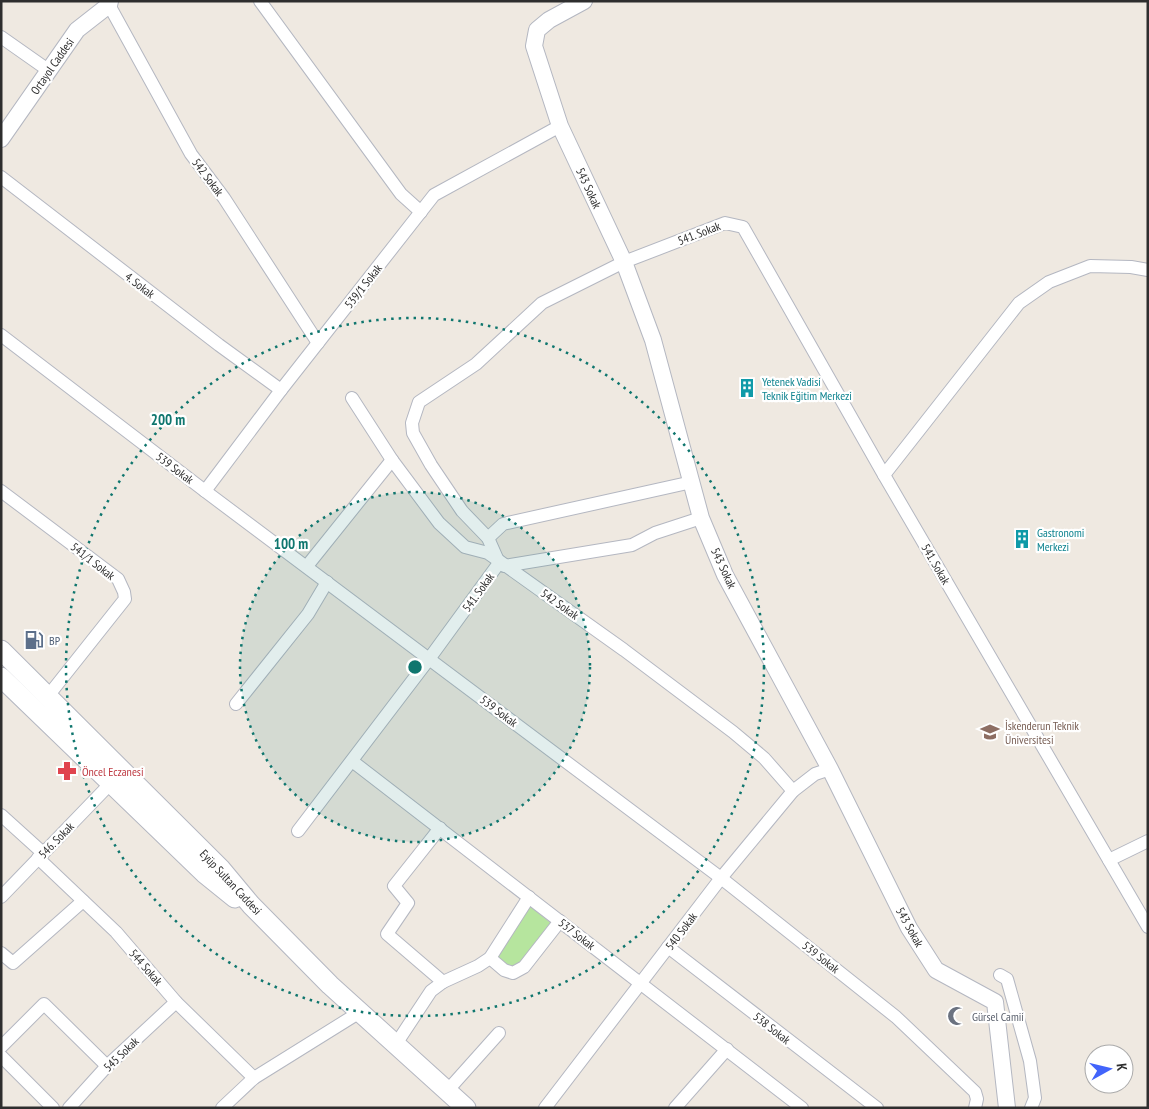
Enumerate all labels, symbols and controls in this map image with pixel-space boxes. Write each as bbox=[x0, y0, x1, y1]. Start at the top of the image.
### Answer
street label: Ortayol Caddesi bbox=[27, 35, 77, 97]
street label: 542 Sokak bbox=[189, 155, 227, 199]
street label: 543 Sokak bbox=[573, 165, 605, 211]
street label: 541. Sokak bbox=[676, 218, 723, 248]
street label: 539/1 Sokak bbox=[341, 261, 385, 311]
street label: 4. Sokak bbox=[122, 269, 158, 301]
place label: Yetenek Vadisi Teknik Eğitim Merkezi bbox=[762, 374, 852, 403]
building icon: Yetenek Vadisi Teknik Eğitim Merkezi bbox=[736, 377, 758, 399]
text: 200 m bbox=[151, 410, 185, 429]
street label: 539 Sokak bbox=[153, 449, 197, 487]
place label: Gastronomi Merkezi bbox=[1037, 525, 1084, 554]
building icon: Gastronomi Merkezi bbox=[1011, 528, 1033, 550]
text: 100 m bbox=[274, 534, 308, 553]
street label: 541/1 Sokak bbox=[68, 539, 118, 583]
street label: 541. Sokak bbox=[918, 541, 954, 587]
street label: 543 Sokak bbox=[708, 545, 740, 591]
street label: 541. Sokak bbox=[459, 569, 497, 614]
street label: 542 Sokak bbox=[538, 585, 582, 623]
fuel station icon: BP bbox=[23, 629, 45, 651]
place label: BP bbox=[49, 633, 61, 648]
centre of rings bbox=[406, 658, 424, 676]
street label: 539 Sokak bbox=[477, 692, 521, 730]
place label: İskenderun Teknik Üniversitesi bbox=[1005, 718, 1079, 747]
school or university icon: İskenderun Teknik Üniversitesi bbox=[979, 721, 1001, 743]
pharmacy icon: Öncel Eczanesi bbox=[56, 760, 78, 782]
place label: Öncel Eczanesi bbox=[82, 764, 144, 779]
street label: 546. Sokak bbox=[35, 819, 77, 861]
street label: Eyüp Sultan Caddesi bbox=[197, 846, 265, 918]
street label: 543 Sokak bbox=[893, 904, 927, 950]
street label: 540 Sokak bbox=[662, 909, 700, 953]
street label: 537 Sokak bbox=[556, 915, 599, 953]
street label: 539 Sokak bbox=[799, 938, 843, 976]
street label: 544 Sokak bbox=[126, 946, 166, 988]
mosque icon: Gürsel Camii bbox=[946, 1005, 968, 1027]
street label: 538 Sokak bbox=[750, 1009, 794, 1047]
place label: Gürsel Camii bbox=[972, 1009, 1024, 1024]
street label: 545 Sokak bbox=[100, 1033, 142, 1074]
north arrow bbox=[1084, 1044, 1134, 1094]
text: K bbox=[1112, 1062, 1131, 1073]

